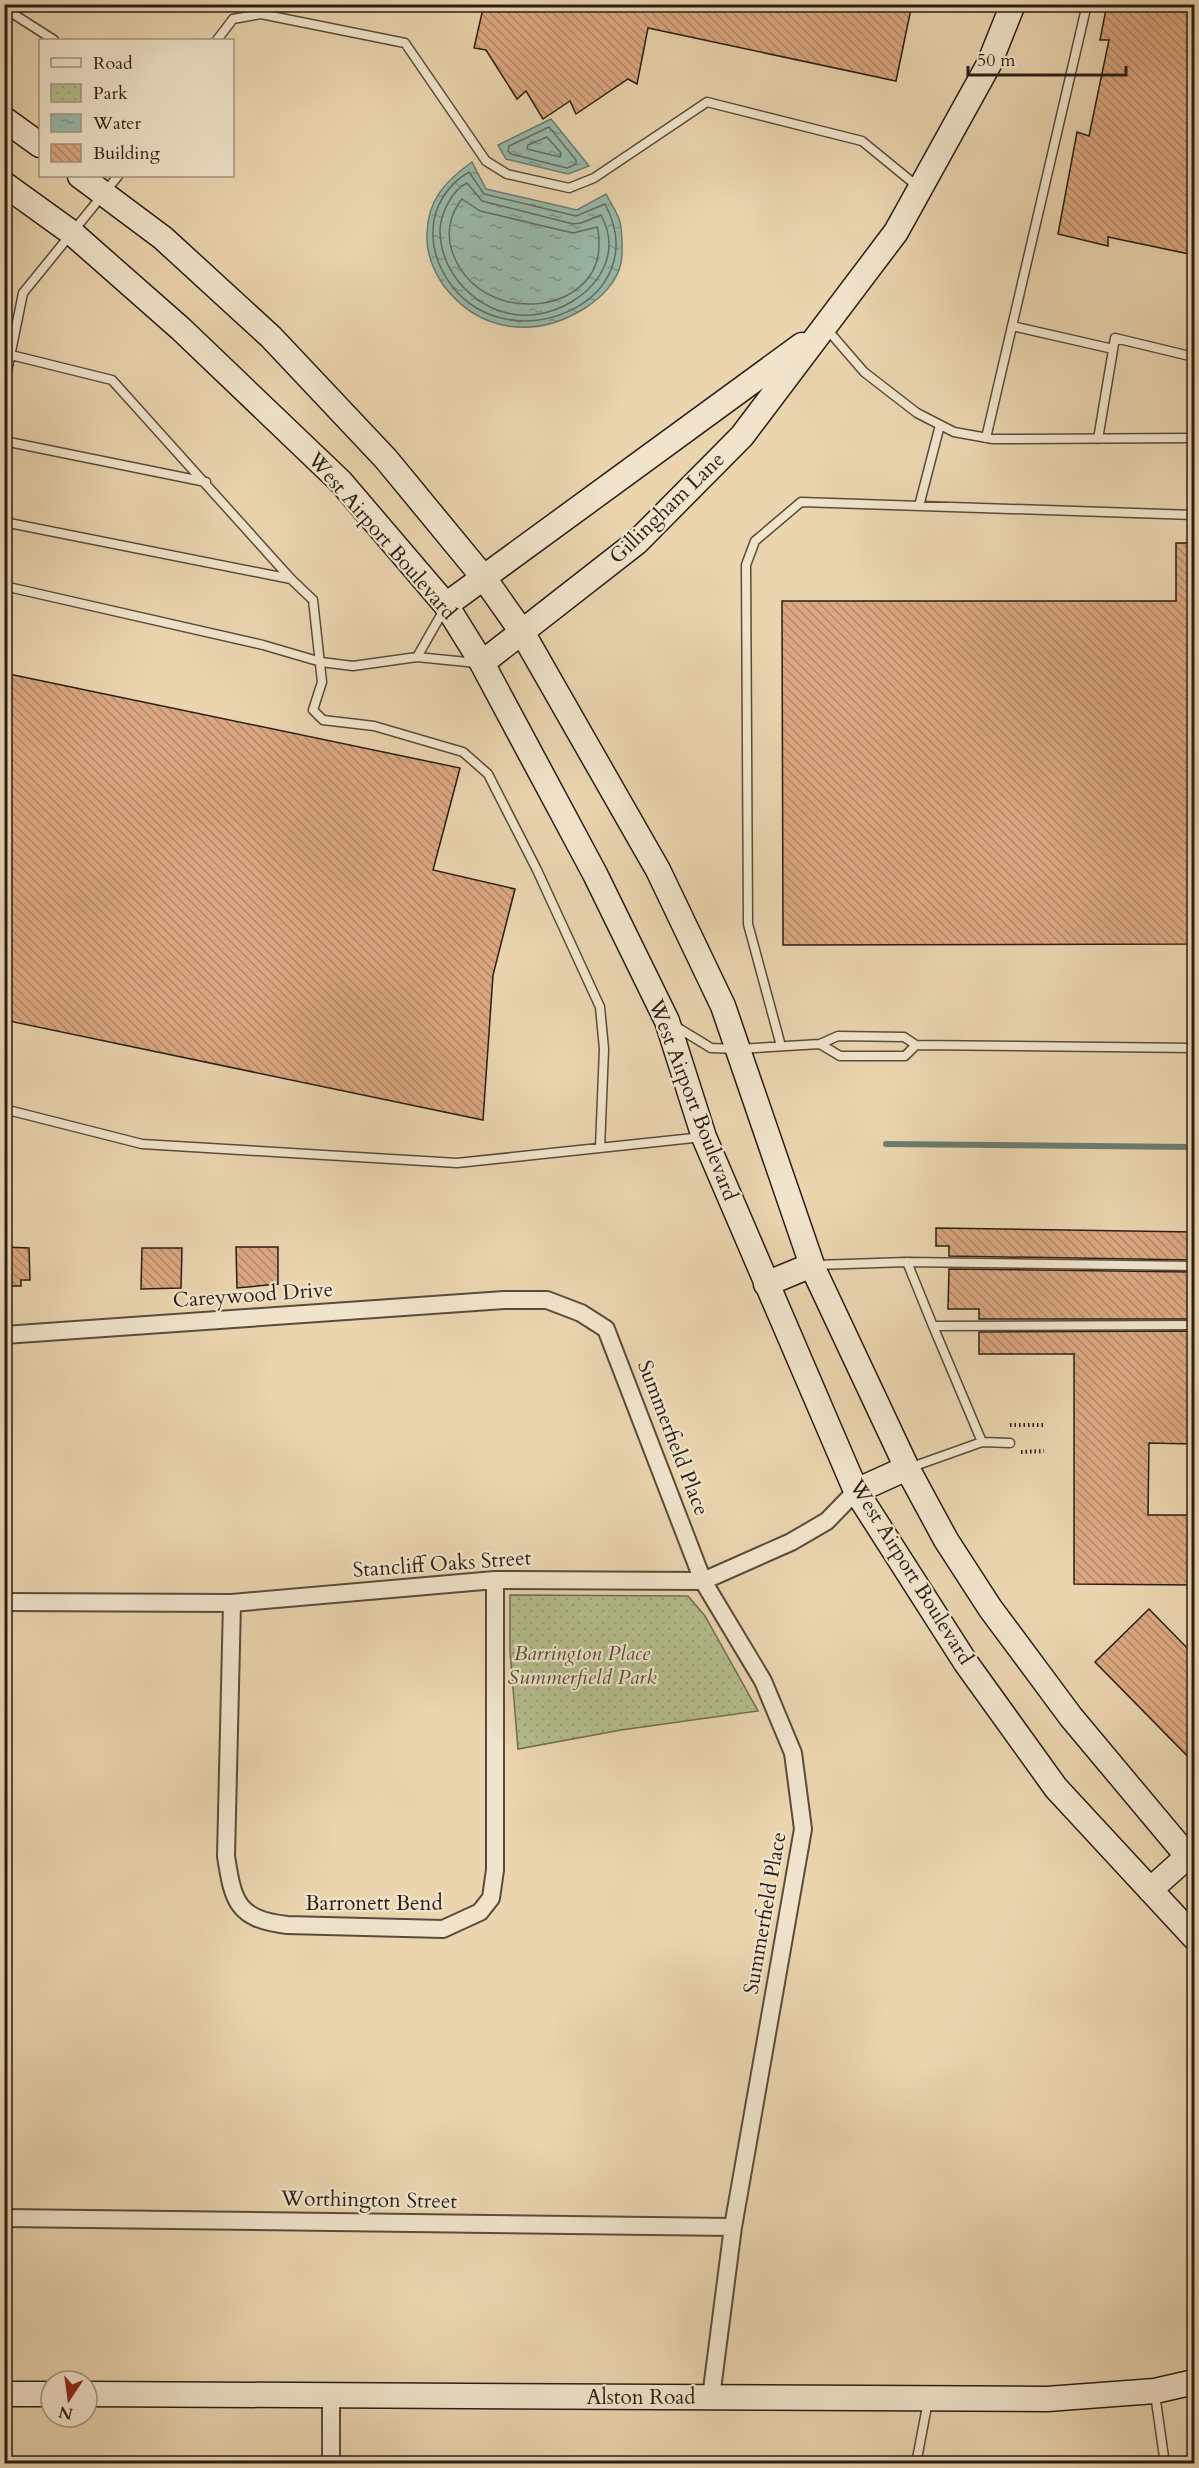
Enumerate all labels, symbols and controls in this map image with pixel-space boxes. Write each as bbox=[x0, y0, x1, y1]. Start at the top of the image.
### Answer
legend bbox=[39, 39, 234, 177]
scale bar bbox=[968, 39, 1126, 77]
text: 50 m bbox=[977, 48, 1016, 73]
text: Road bbox=[93, 51, 133, 76]
text: Park bbox=[93, 81, 128, 106]
text: Water bbox=[92, 111, 142, 136]
text: Building bbox=[93, 141, 161, 166]
street label: West Airport Boulevard bbox=[300, 445, 463, 626]
street label: Gillingham Lane bbox=[603, 445, 731, 571]
street label: West Airport Boulevard bbox=[641, 994, 745, 1205]
street label: Careywood Drive bbox=[172, 1275, 334, 1315]
street label: Summerfield Place bbox=[630, 1356, 716, 1520]
street label: West Airport Boulevard bbox=[842, 1473, 980, 1670]
street label: Stancliff Oaks Street bbox=[352, 1543, 533, 1585]
park label: Barrington Place Summerfield Park bbox=[507, 1639, 657, 1692]
street label: Summerfield Place bbox=[736, 1830, 794, 1996]
street label: Barronett Bend bbox=[305, 1889, 443, 1918]
street label: Worthington Street bbox=[280, 2184, 458, 2216]
north arrow bbox=[39, 2369, 99, 2429]
street label: Alston Road bbox=[586, 2383, 696, 2412]
text: N bbox=[57, 2400, 75, 2425]

